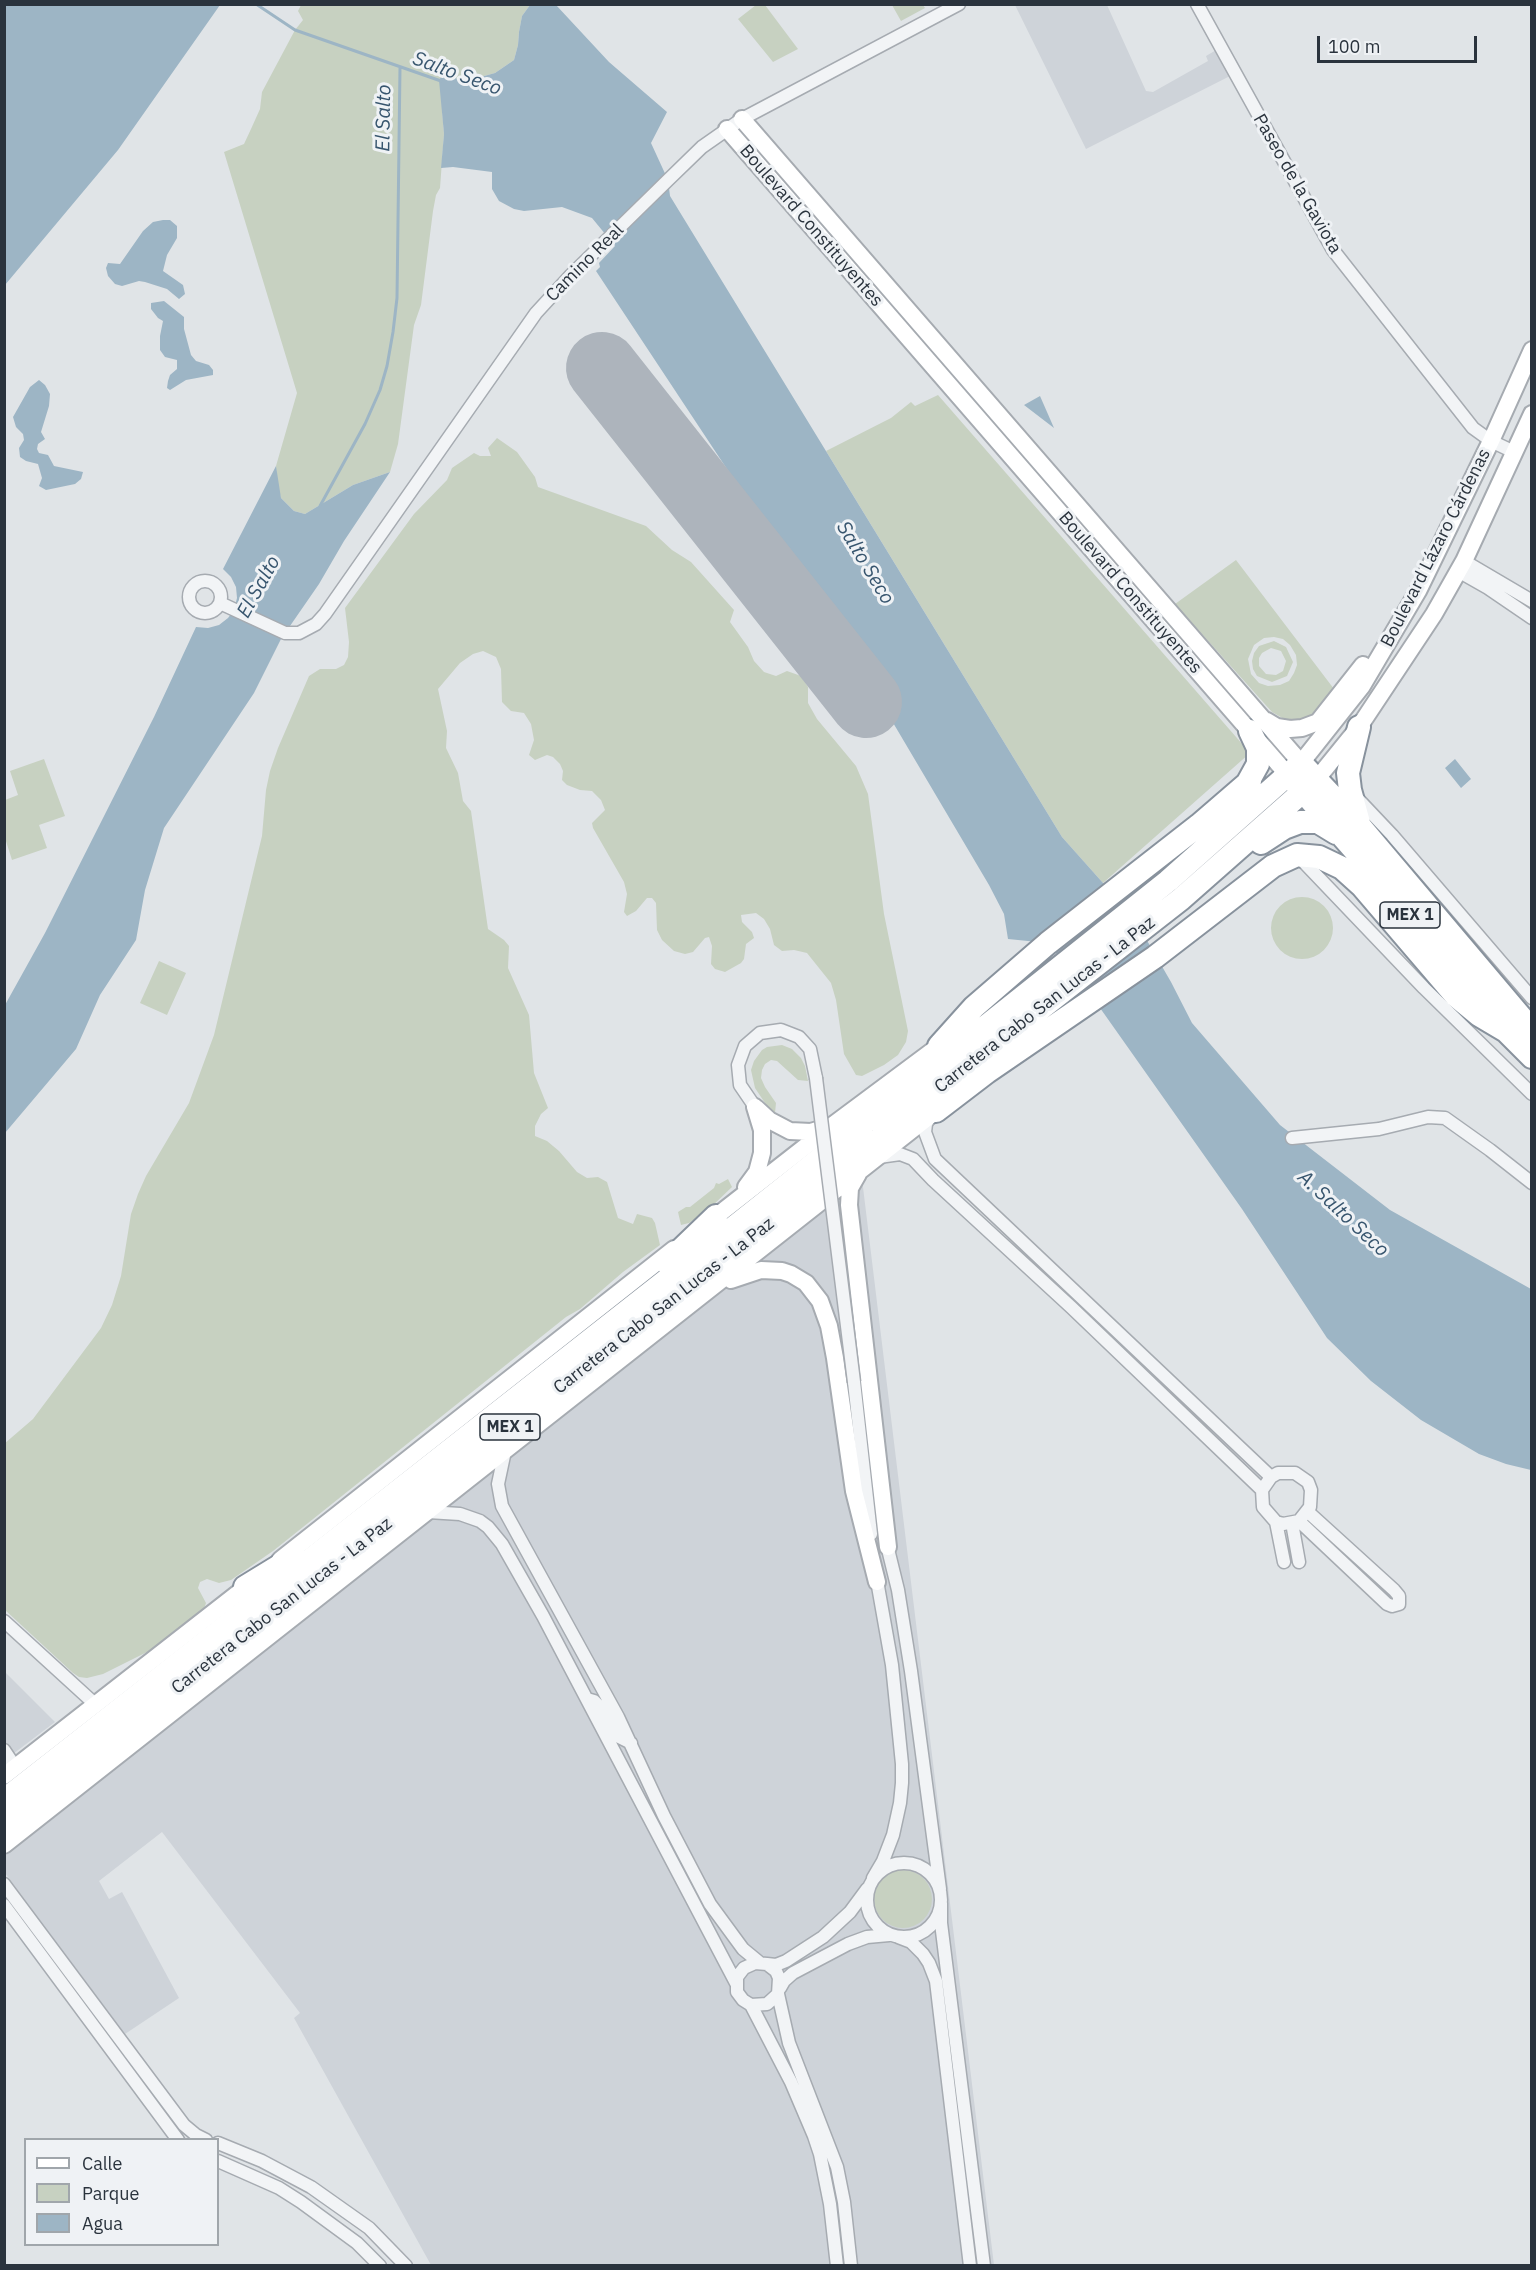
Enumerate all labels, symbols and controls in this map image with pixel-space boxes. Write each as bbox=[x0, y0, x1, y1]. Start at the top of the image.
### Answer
scale bar bbox=[1320, 24, 1480, 62]
text: 100 m bbox=[1328, 35, 1380, 58]
water label: Salto Seco bbox=[409, 47, 505, 101]
water label: El Salto bbox=[371, 84, 397, 152]
street label: Paseo de la Gaviota bbox=[1248, 110, 1346, 258]
street label: Boulevard Constituyentes bbox=[735, 141, 887, 311]
street label: Camino Real bbox=[542, 220, 628, 306]
street label: Boulevard Lázaro Cárdenas bbox=[1376, 445, 1496, 651]
street label: Boulevard Constituyentes bbox=[1054, 508, 1206, 678]
water label: Salto Seco bbox=[831, 517, 899, 609]
water label: El Salto bbox=[232, 552, 286, 622]
road number: MEX 1 bbox=[1380, 902, 1440, 928]
street label: Carretera Cabo San Lucas - La Paz bbox=[930, 912, 1160, 1098]
water label: A. Salto Seco bbox=[1292, 1166, 1394, 1262]
street label: Carretera Cabo San Lucas - La Paz bbox=[549, 1213, 779, 1399]
road number: MEX 1 bbox=[480, 1414, 540, 1440]
street label: Carretera Cabo San Lucas - La Paz bbox=[167, 1513, 397, 1699]
legend bbox=[24, 2138, 219, 2246]
text: Calle bbox=[82, 2152, 122, 2175]
text: Parque bbox=[82, 2182, 139, 2205]
text: Agua bbox=[82, 2212, 123, 2235]

